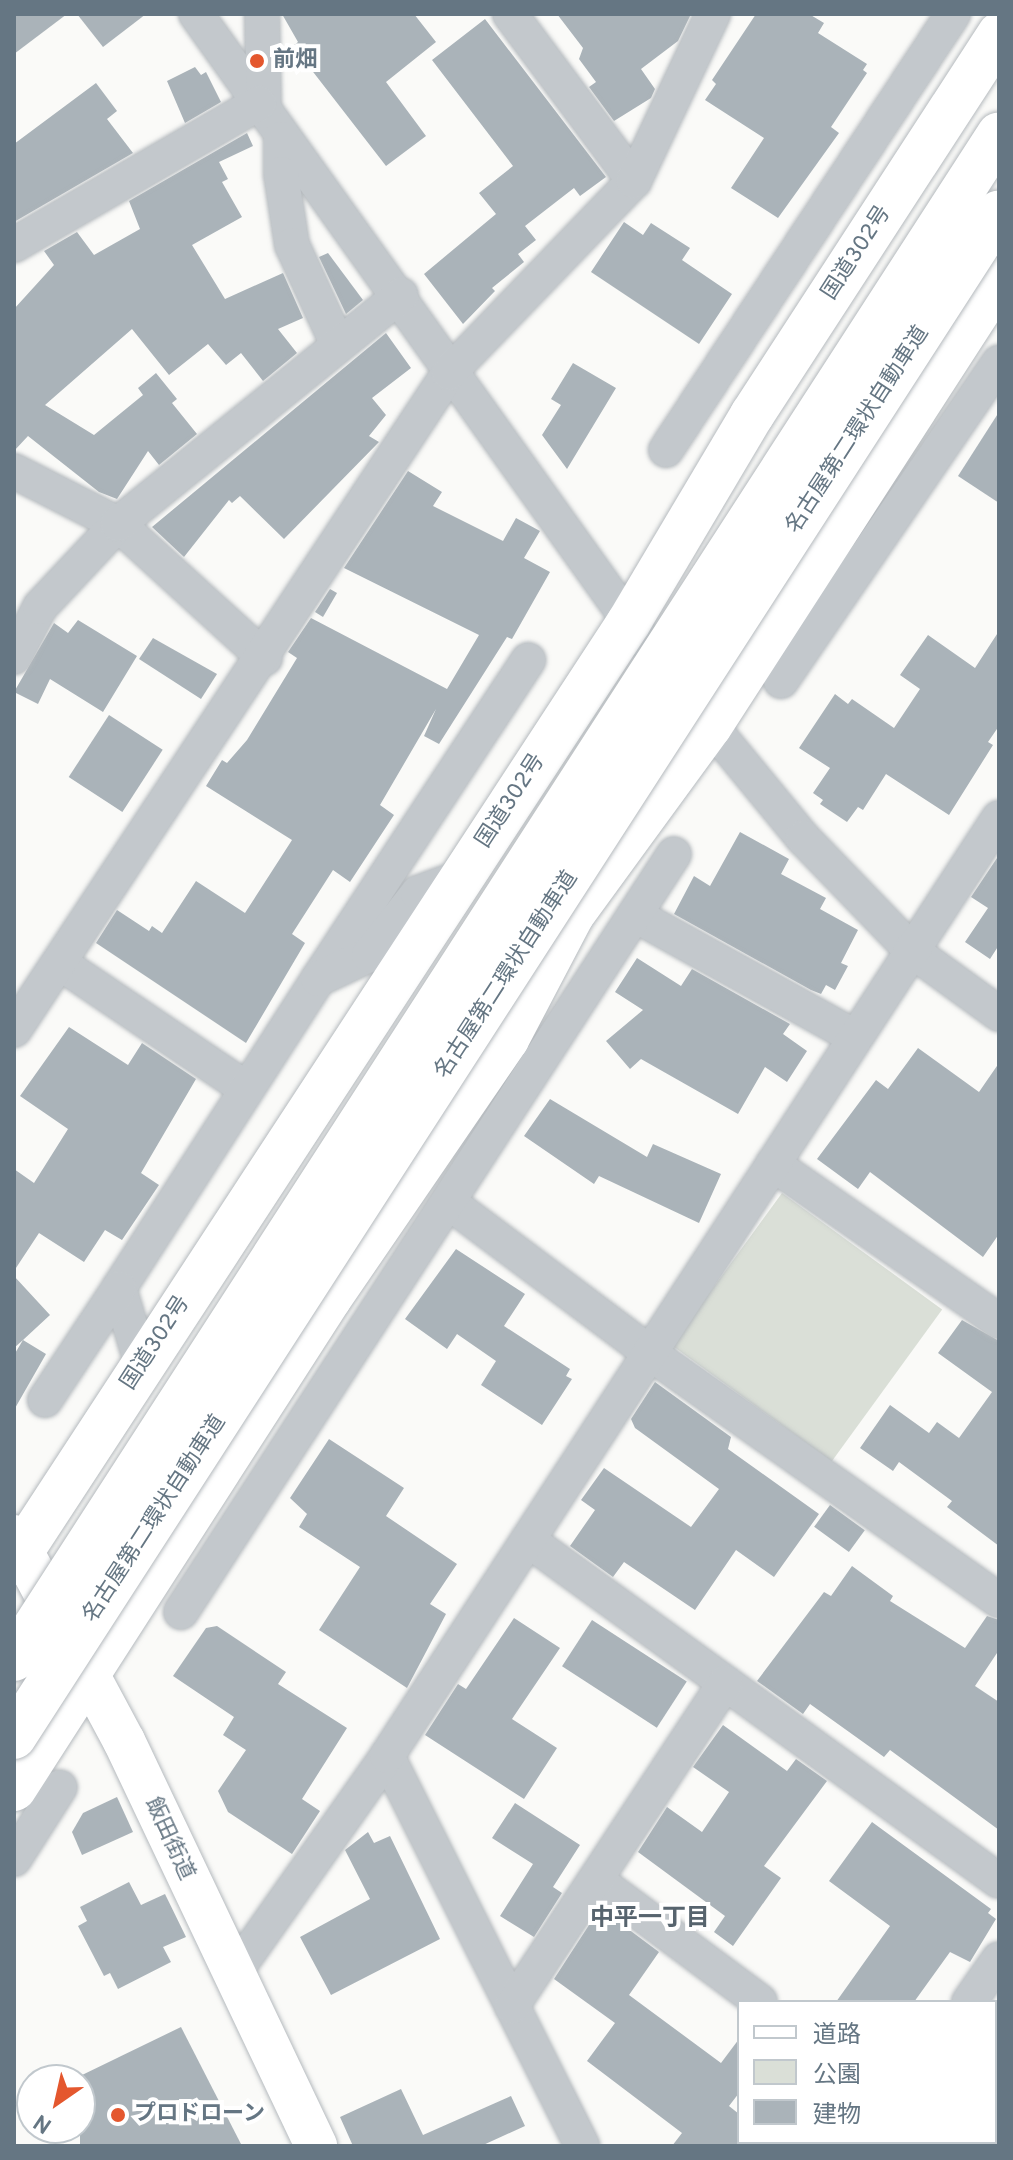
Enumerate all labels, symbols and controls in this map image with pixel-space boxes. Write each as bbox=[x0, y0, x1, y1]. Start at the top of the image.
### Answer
place label: 前畑 bbox=[273, 48, 317, 74]
marker: 前畑 bbox=[248, 52, 266, 70]
street label: 国道302号 bbox=[817, 201, 897, 305]
street label: 名古屋第二環状自動車道 bbox=[781, 321, 935, 539]
street label: 国道302号 bbox=[471, 749, 551, 853]
street label: 名古屋第二環状自動車道 bbox=[430, 866, 584, 1084]
street label: 国道302号 bbox=[116, 1291, 196, 1395]
street label: 名古屋第二環状自動車道 bbox=[78, 1410, 232, 1628]
street label: 飯田街道 bbox=[138, 1794, 200, 1884]
district label: 中平一丁目 bbox=[590, 1906, 710, 1934]
legend bbox=[737, 2000, 997, 2144]
text: 道路 bbox=[813, 2021, 861, 2051]
text: 公園 bbox=[813, 2061, 861, 2091]
north arrow bbox=[16, 2064, 96, 2144]
text: 建物 bbox=[813, 2101, 861, 2131]
place label: プロドローン bbox=[134, 2102, 266, 2128]
marker: プロドローン bbox=[109, 2106, 127, 2124]
text: N bbox=[29, 2107, 58, 2138]

